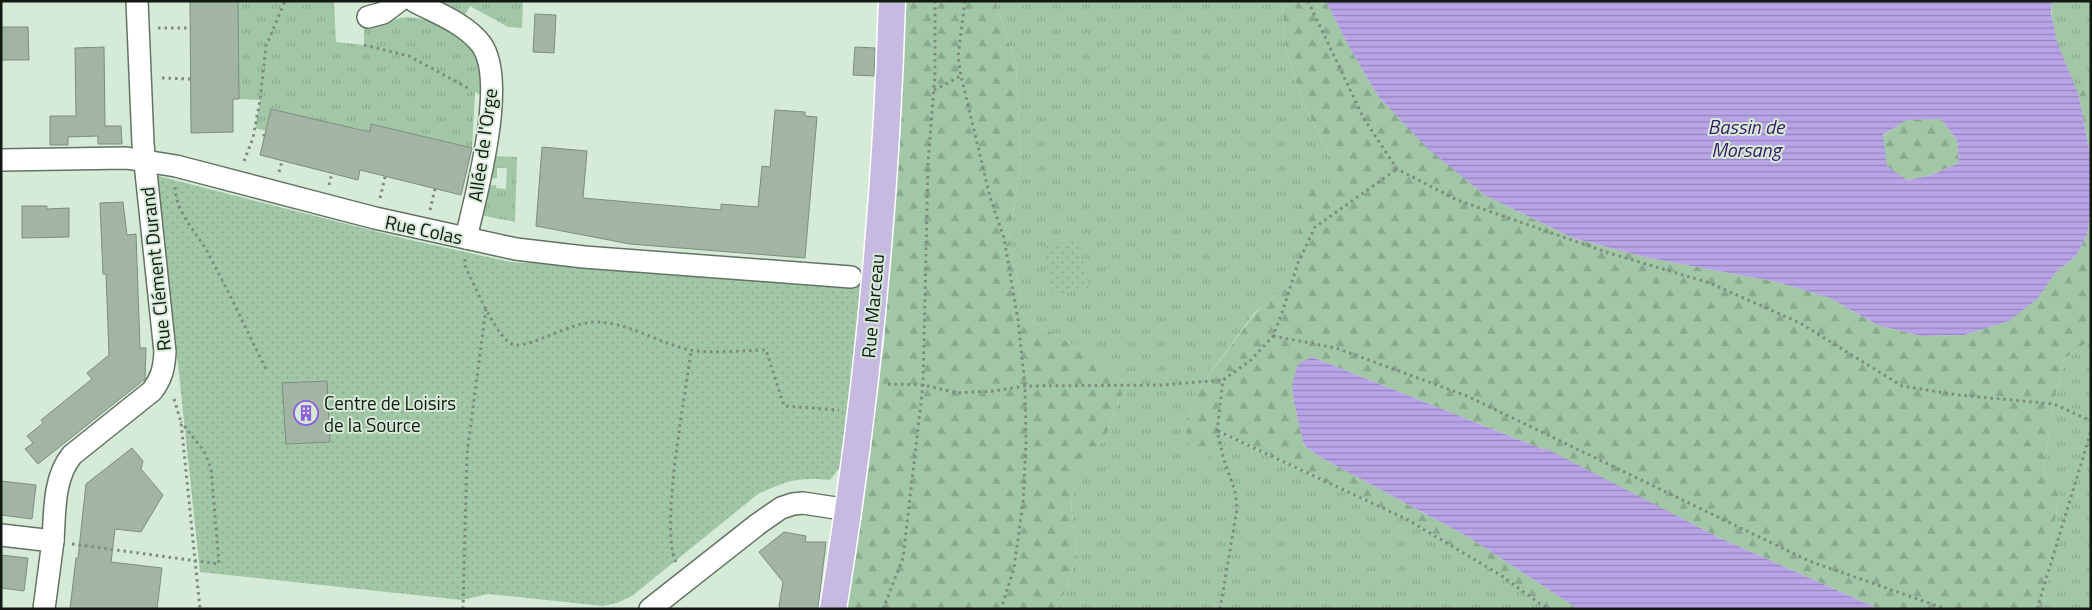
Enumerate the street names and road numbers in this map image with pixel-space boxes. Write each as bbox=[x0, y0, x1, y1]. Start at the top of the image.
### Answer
street label: Allée de l'Orge bbox=[460, 87, 504, 203]
street label: Rue Clément Durand bbox=[132, 185, 178, 353]
street label: Rue Colas bbox=[383, 207, 466, 251]
street label: Rue Marceau bbox=[853, 253, 891, 359]

